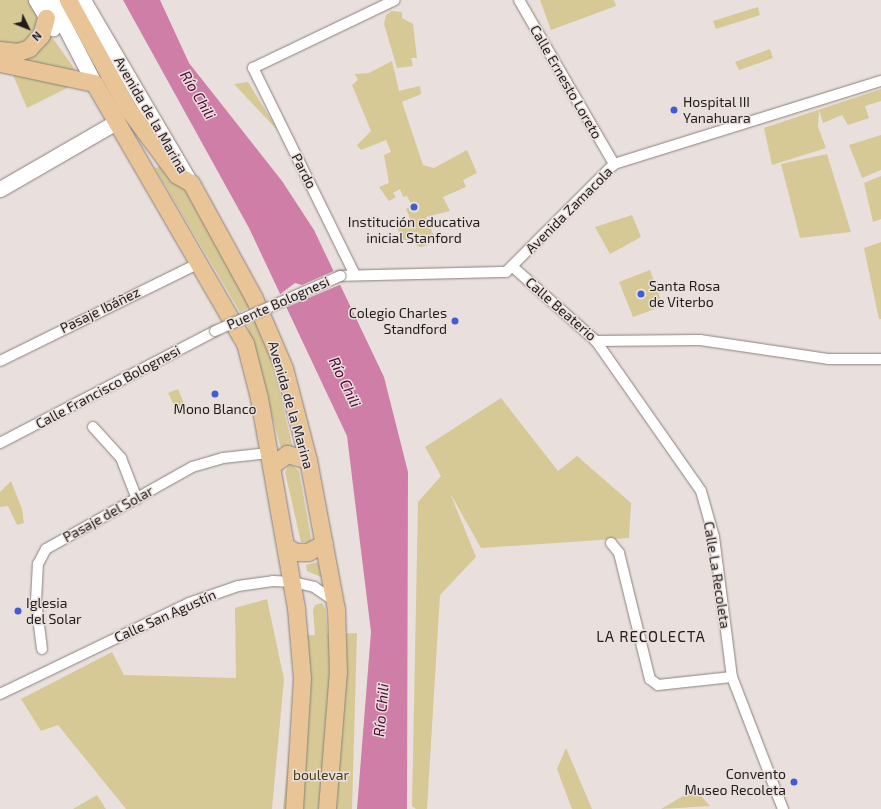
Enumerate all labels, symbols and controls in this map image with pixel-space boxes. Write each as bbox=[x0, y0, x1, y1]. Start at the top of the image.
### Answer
north arrow bbox=[8, 8, 48, 48]
street label: Calle Ernesto Loreto bbox=[527, 22, 605, 142]
text: N bbox=[30, 29, 45, 44]
street label: Avenida de la Marina bbox=[111, 54, 191, 176]
water label: Río Chili bbox=[176, 67, 220, 123]
place label: Hospital III Yanahuara bbox=[683, 94, 751, 126]
marker: Hospital III Yanahuara bbox=[668, 104, 680, 116]
street label: Pardo bbox=[288, 151, 320, 191]
street label: Avenida Zamacola bbox=[522, 163, 616, 257]
marker: Institución educativa inicial Stanford bbox=[409, 202, 419, 212]
place label: Institución educativa inicial Stanford bbox=[348, 214, 480, 246]
street label: Puente Bolognesi bbox=[224, 273, 332, 333]
street label: Calle Beaterio bbox=[522, 274, 600, 344]
place label: Santa Rosa de Viterbo bbox=[649, 278, 720, 310]
street label: Pasaje Ibáñez bbox=[57, 283, 143, 337]
marker: Santa Rosa de Viterbo bbox=[636, 289, 646, 299]
place label: Colegio Charles Standford bbox=[349, 305, 447, 338]
marker: Colegio Charles Standford bbox=[450, 316, 460, 326]
street label: Avenida de la Marina bbox=[265, 339, 317, 471]
street label: Calle Francisco Bolognesi bbox=[33, 342, 183, 432]
water label: Río Chili bbox=[325, 354, 365, 410]
marker: Mono Blanco bbox=[210, 389, 220, 399]
place label: Mono Blanco bbox=[174, 401, 256, 417]
street label: Pasaje del Solar bbox=[60, 482, 156, 546]
street label: Calle La Recoleta bbox=[700, 520, 734, 630]
street label: Calle San Agustín bbox=[111, 586, 219, 646]
place label: Iglesia del Solar bbox=[26, 595, 82, 628]
marker: Iglesia del Solar bbox=[13, 606, 23, 616]
district label: LA RECOLECTA bbox=[596, 628, 706, 646]
water label: Río Chili bbox=[370, 682, 392, 738]
place label: Convento Museo Recoleta bbox=[685, 766, 786, 798]
park label: boulevar bbox=[293, 767, 349, 783]
marker: Convento Museo Recoleta bbox=[789, 777, 799, 787]

